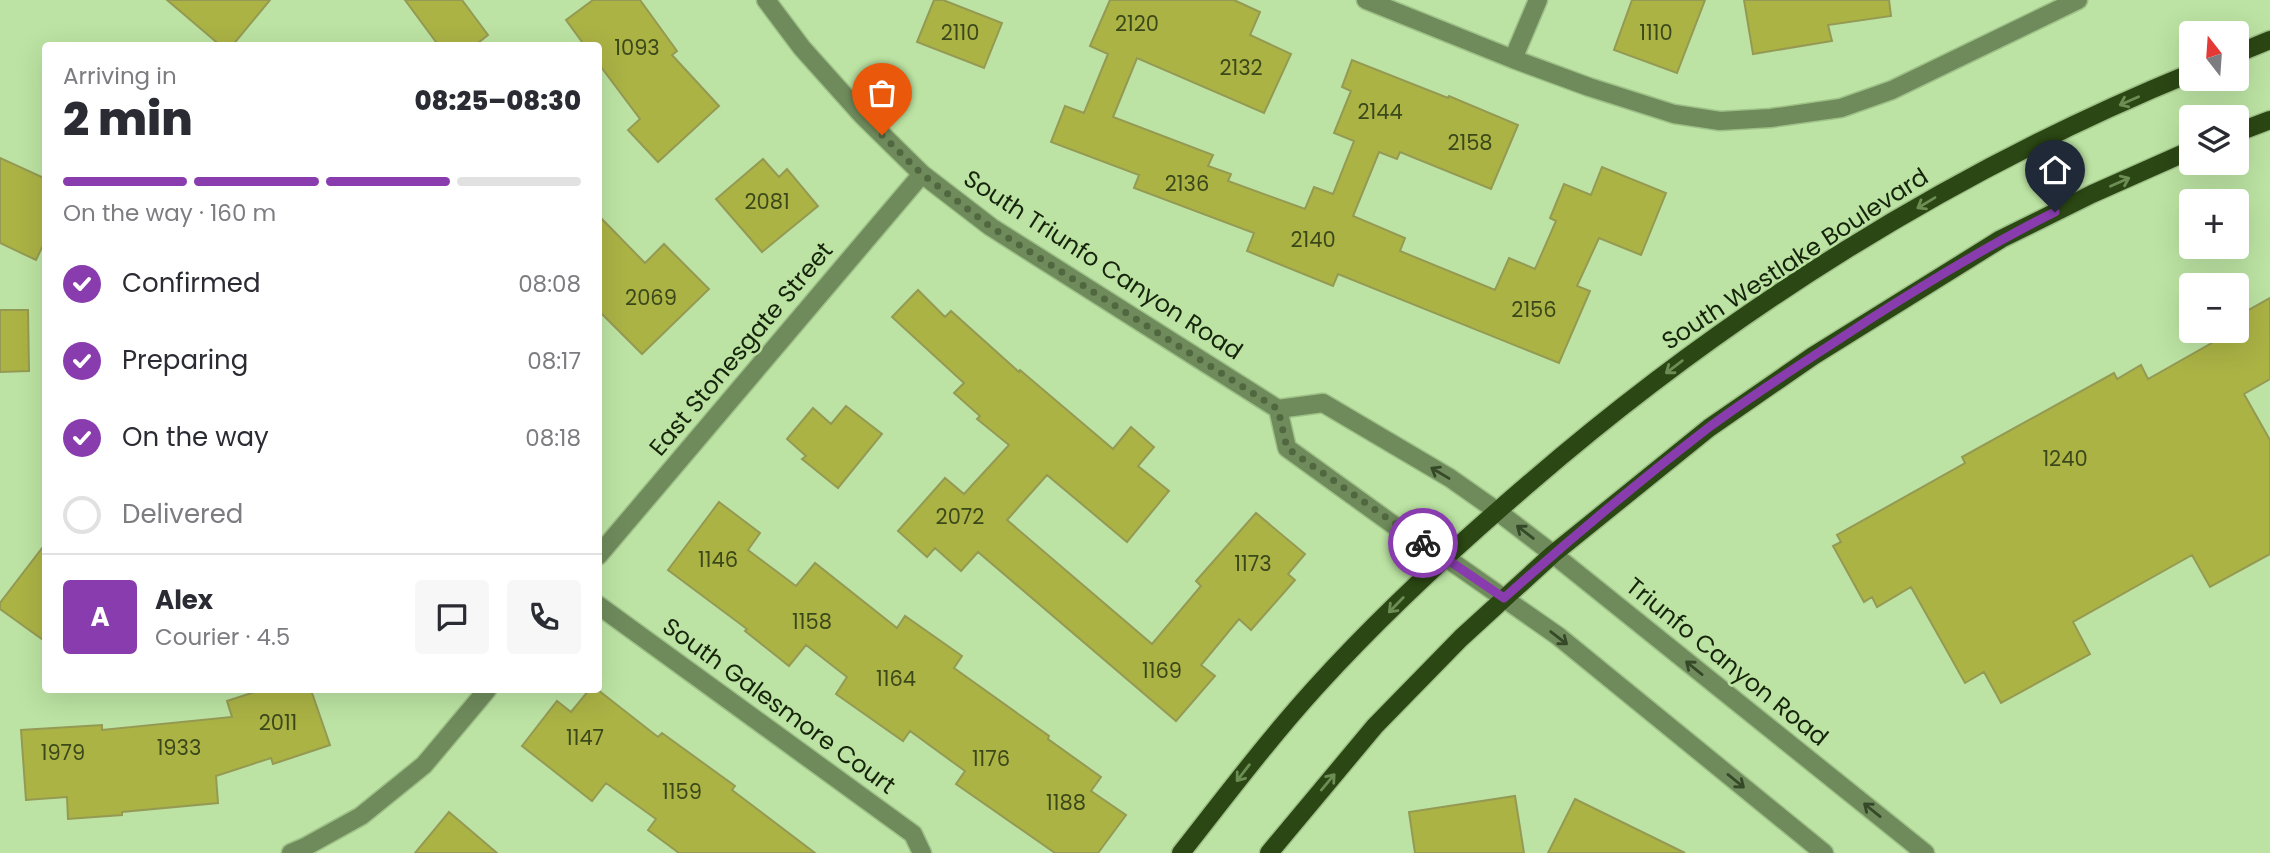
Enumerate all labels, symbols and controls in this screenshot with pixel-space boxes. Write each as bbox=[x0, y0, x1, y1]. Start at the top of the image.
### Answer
house number: 2120 bbox=[1115, 9, 1159, 38]
house number: 2110 bbox=[941, 18, 979, 47]
house number: 1110 bbox=[1639, 18, 1673, 47]
north arrow bbox=[2179, 21, 2249, 91]
map controls bbox=[2179, 21, 2249, 343]
house number: 1093 bbox=[614, 33, 660, 62]
house number: 2132 bbox=[1219, 53, 1263, 82]
text: Arriving in bbox=[63, 60, 177, 92]
pin bbox=[852, 63, 912, 135]
icon: bag bbox=[863, 74, 901, 112]
text: 08:25–08:30 bbox=[414, 83, 581, 119]
text: 2 min bbox=[63, 87, 193, 151]
one-way arrow bbox=[2119, 95, 2140, 108]
house number: 2144 bbox=[1357, 97, 1403, 126]
button: layers bbox=[2179, 105, 2249, 175]
house number: 2158 bbox=[1447, 128, 1493, 157]
pin bbox=[2025, 140, 2085, 212]
icon: home bbox=[2036, 151, 2074, 189]
street label: South Westlake Boulevard bbox=[1655, 160, 1934, 357]
street label: South Triunfo Canyon Road bbox=[957, 162, 1249, 367]
house number: 2136 bbox=[1165, 169, 1209, 198]
one-way arrow bbox=[2109, 175, 2130, 188]
house number: 2081 bbox=[744, 187, 790, 216]
button: + bbox=[2179, 189, 2249, 259]
one-way arrow bbox=[1916, 196, 1936, 210]
text: On the way · 160 m bbox=[63, 197, 276, 229]
house number: 2140 bbox=[1290, 225, 1336, 254]
street label: East Stonesgate Street bbox=[641, 235, 840, 463]
icon: check bbox=[63, 265, 101, 303]
text: Confirmed bbox=[122, 265, 260, 301]
text: 08:08 bbox=[518, 268, 581, 300]
button: − bbox=[2179, 273, 2249, 343]
house number: 2069 bbox=[625, 283, 677, 312]
house number: 2156 bbox=[1511, 295, 1557, 324]
icon: check bbox=[63, 342, 101, 380]
text: Preparing bbox=[122, 342, 248, 378]
text: 08:17 bbox=[527, 345, 581, 377]
one-way arrow bbox=[1665, 360, 1684, 375]
icon: check bbox=[63, 419, 101, 457]
text: On the way bbox=[122, 419, 269, 455]
text: 08:18 bbox=[525, 422, 581, 454]
house number: 1240 bbox=[2042, 444, 2088, 473]
one-way arrow bbox=[1431, 465, 1451, 479]
text: Delivered bbox=[122, 496, 243, 532]
house number: 2072 bbox=[936, 502, 984, 531]
courier bbox=[1388, 508, 1458, 578]
icon: bike bbox=[1404, 524, 1442, 562]
one-way arrow bbox=[1516, 525, 1535, 540]
house number: 1146 bbox=[698, 545, 738, 574]
house number: 1173 bbox=[1234, 549, 1272, 578]
street label: Triunfo Canyon Road bbox=[1619, 570, 1835, 754]
button: chat bbox=[415, 580, 489, 654]
button: phone bbox=[507, 580, 581, 654]
text: Alex bbox=[155, 582, 213, 618]
one-way arrow bbox=[1387, 596, 1404, 613]
text: A bbox=[90, 599, 110, 635]
house number: 1158 bbox=[792, 607, 832, 636]
street label: South Galesmore Court bbox=[656, 610, 903, 801]
text: Courier · 4.5 bbox=[155, 621, 290, 653]
one-way arrow bbox=[1550, 630, 1568, 645]
house number: 1169 bbox=[1142, 656, 1182, 685]
one-way arrow bbox=[1686, 660, 1704, 675]
house number: 1164 bbox=[876, 664, 916, 693]
house number: 2011 bbox=[259, 708, 297, 737]
house number: 1147 bbox=[566, 723, 604, 752]
house number: 1933 bbox=[157, 733, 201, 762]
house number: 1979 bbox=[41, 738, 85, 767]
house number: 1176 bbox=[972, 744, 1010, 773]
one-way arrow bbox=[1236, 763, 1251, 782]
one-way arrow bbox=[1320, 773, 1336, 791]
one-way arrow bbox=[1726, 774, 1744, 789]
house number: 1159 bbox=[662, 777, 702, 806]
house number: 1188 bbox=[1046, 788, 1086, 817]
one-way arrow bbox=[1863, 803, 1881, 818]

